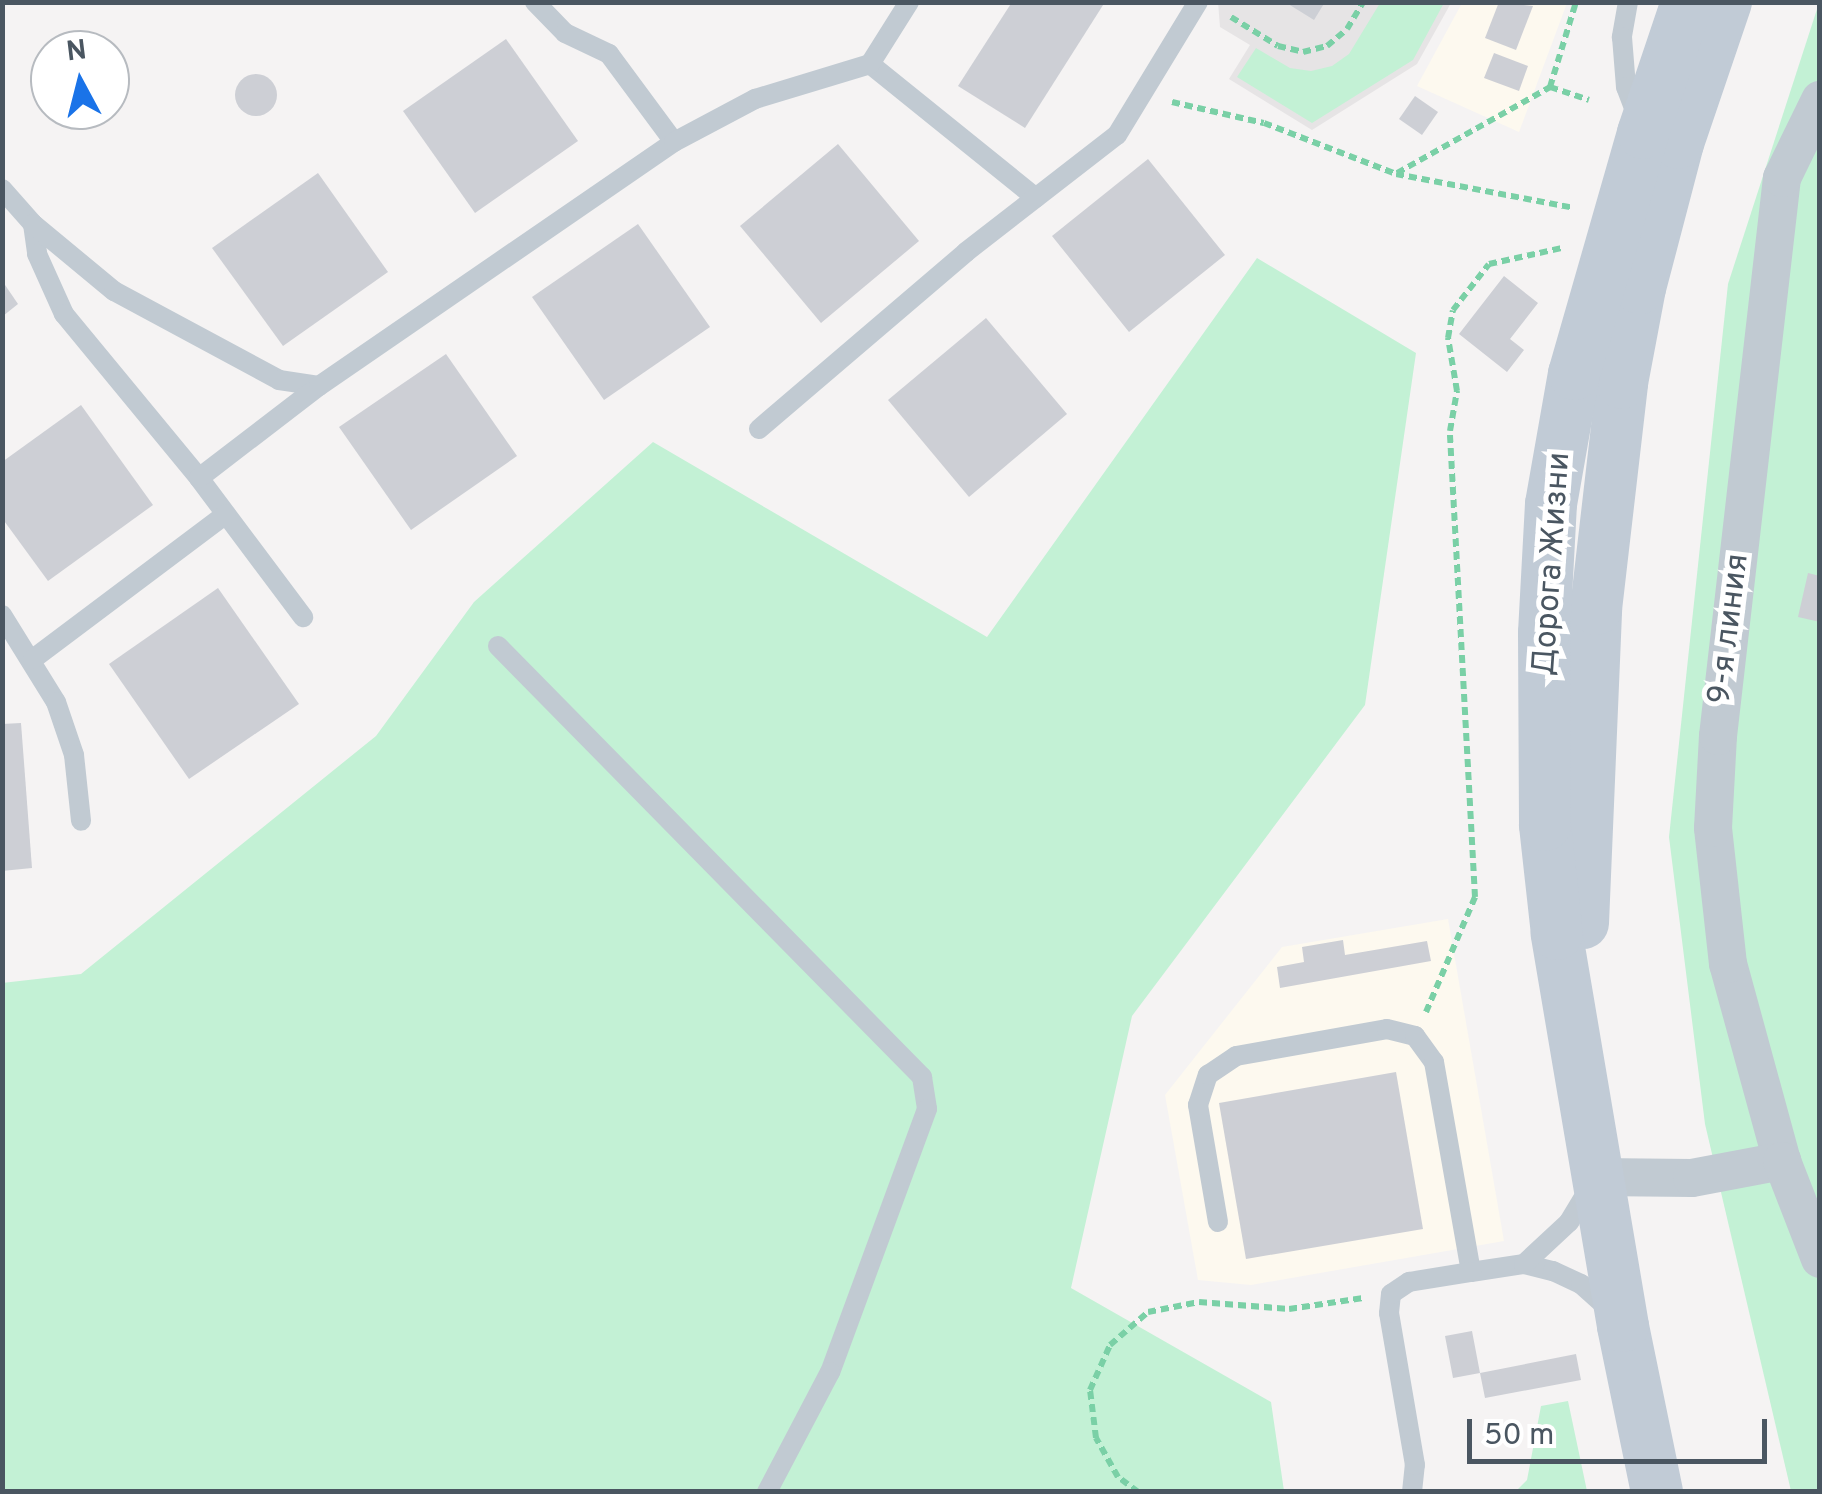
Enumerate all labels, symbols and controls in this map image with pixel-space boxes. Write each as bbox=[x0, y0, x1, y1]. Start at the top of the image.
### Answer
north arrow bbox=[30, 30, 130, 130]
text: N bbox=[64, 33, 89, 71]
street label: Дорога Жизни bbox=[1526, 451, 1580, 677]
street label: 9-я линия bbox=[1702, 552, 1758, 706]
scale bar bbox=[1472, 1399, 1772, 1461]
text: 50 m bbox=[1484, 1418, 1554, 1455]

